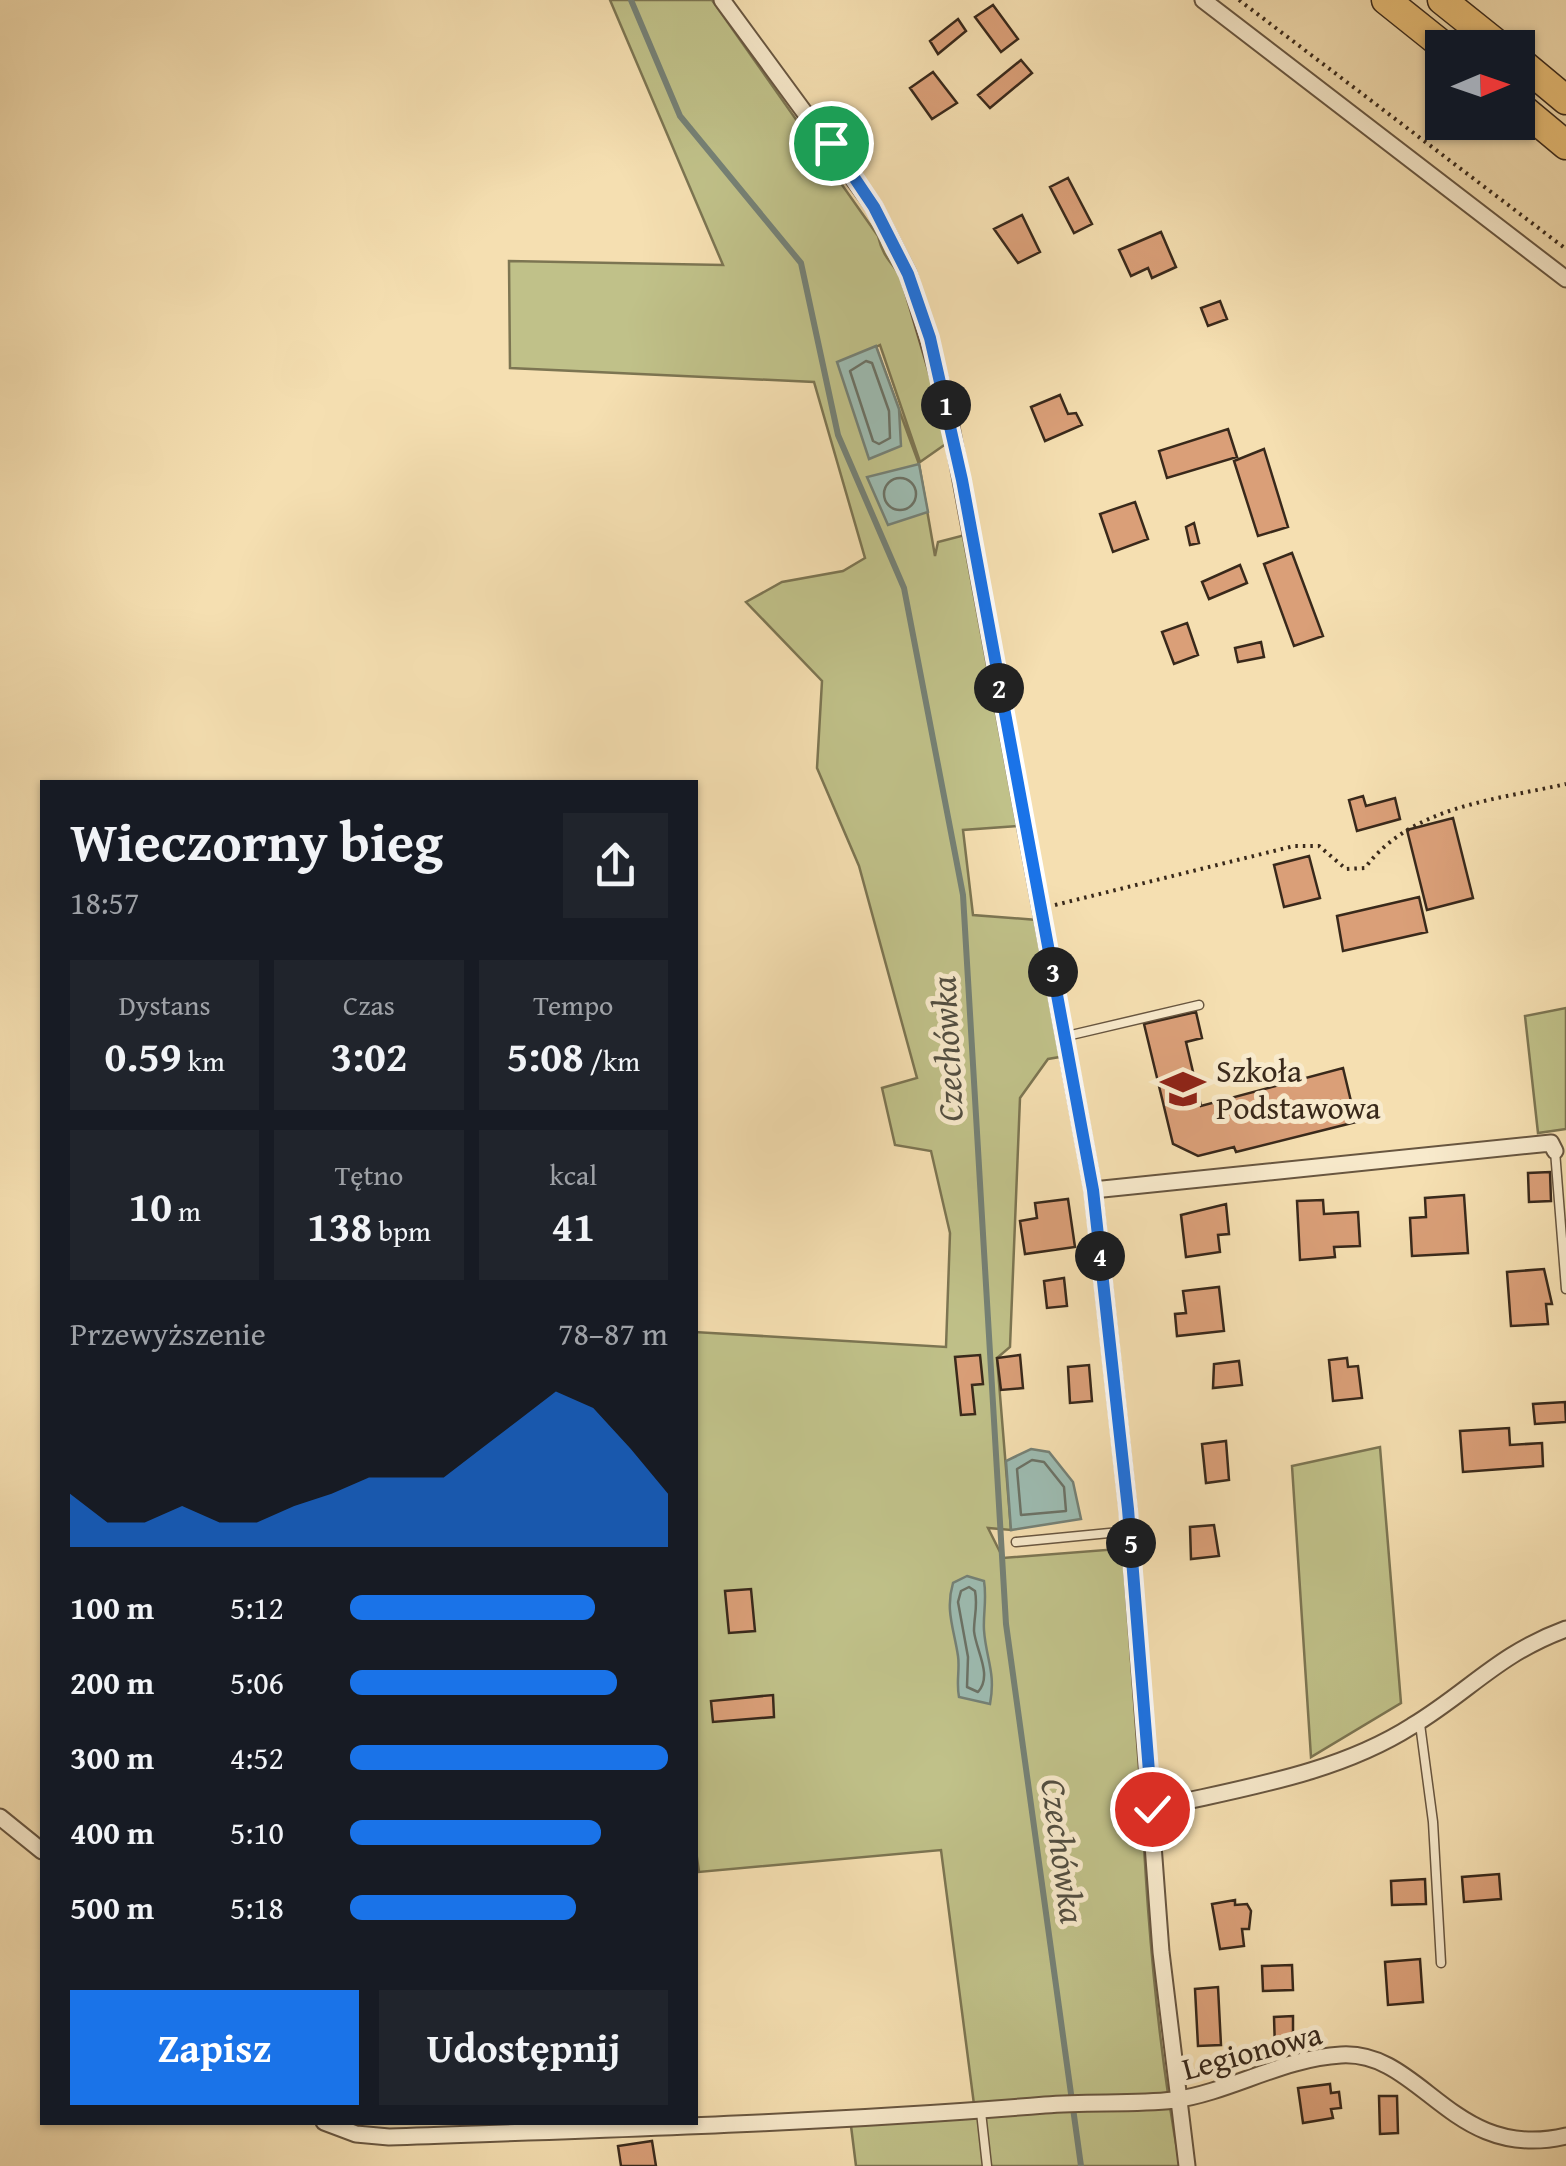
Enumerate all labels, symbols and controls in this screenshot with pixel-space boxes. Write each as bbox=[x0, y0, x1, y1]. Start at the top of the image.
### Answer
north arrow bbox=[1425, 30, 1535, 140]
map controls bbox=[1425, 30, 1535, 140]
pin bbox=[789, 101, 874, 186]
icon: arrive bbox=[804, 116, 859, 171]
pin: 1 bbox=[921, 380, 971, 430]
text: 1 bbox=[939, 384, 953, 425]
pin: 2 bbox=[974, 663, 1024, 713]
text: 2 bbox=[992, 667, 1006, 708]
text: Wieczorny bieg bbox=[70, 801, 443, 881]
button: share bbox=[563, 813, 668, 918]
text: 18:57 bbox=[70, 879, 139, 926]
pin: 3 bbox=[1028, 947, 1078, 997]
text: 3 bbox=[1046, 951, 1060, 992]
water label: Czechówka bbox=[917, 975, 976, 1123]
text: Dystans bbox=[119, 984, 211, 1025]
text: Czas bbox=[343, 984, 395, 1025]
text: Tempo bbox=[533, 984, 613, 1025]
text: 0.59 bbox=[104, 1025, 182, 1086]
text: 3:02 bbox=[330, 1025, 408, 1086]
text: 5:08 bbox=[507, 1025, 584, 1086]
text: km bbox=[182, 1040, 225, 1081]
text: /km bbox=[584, 1040, 640, 1081]
place label: Szkoła Podstawowa bbox=[1216, 1047, 1381, 1131]
school or university icon: Szkoła Podstawowa bbox=[1159, 1065, 1207, 1113]
text: Tętno bbox=[335, 1154, 403, 1195]
text: kcal bbox=[549, 1154, 597, 1195]
text: 10 bbox=[128, 1175, 172, 1236]
text: m bbox=[172, 1190, 201, 1231]
text: 138 bbox=[307, 1195, 372, 1256]
text: 41 bbox=[552, 1195, 595, 1256]
text: bpm bbox=[372, 1210, 431, 1251]
pin: 4 bbox=[1075, 1231, 1125, 1281]
text: 4 bbox=[1093, 1235, 1107, 1276]
text: Przewyższenie bbox=[70, 1310, 266, 1357]
text: 78–87 m bbox=[558, 1310, 668, 1357]
pin: 5 bbox=[1106, 1518, 1156, 1568]
text: 5 bbox=[1124, 1522, 1138, 1563]
text: 100 m bbox=[70, 1584, 154, 1631]
text: 5:12 bbox=[230, 1584, 284, 1631]
text: 200 m bbox=[70, 1659, 154, 1706]
text: 5:06 bbox=[230, 1659, 284, 1706]
text: 300 m bbox=[70, 1734, 154, 1781]
text: 4:52 bbox=[230, 1734, 284, 1781]
pin bbox=[1110, 1767, 1195, 1852]
water label: Czechówka bbox=[1028, 1775, 1099, 1927]
icon: check bbox=[1125, 1782, 1180, 1837]
text: 400 m bbox=[70, 1809, 154, 1856]
text: 5:10 bbox=[230, 1809, 284, 1856]
text: 500 m bbox=[70, 1884, 154, 1931]
text: 5:18 bbox=[230, 1884, 284, 1931]
button: Zapisz bbox=[70, 1990, 359, 2105]
button: Udostępnij bbox=[379, 1990, 668, 2105]
street label: Legionowa bbox=[1177, 2009, 1327, 2092]

